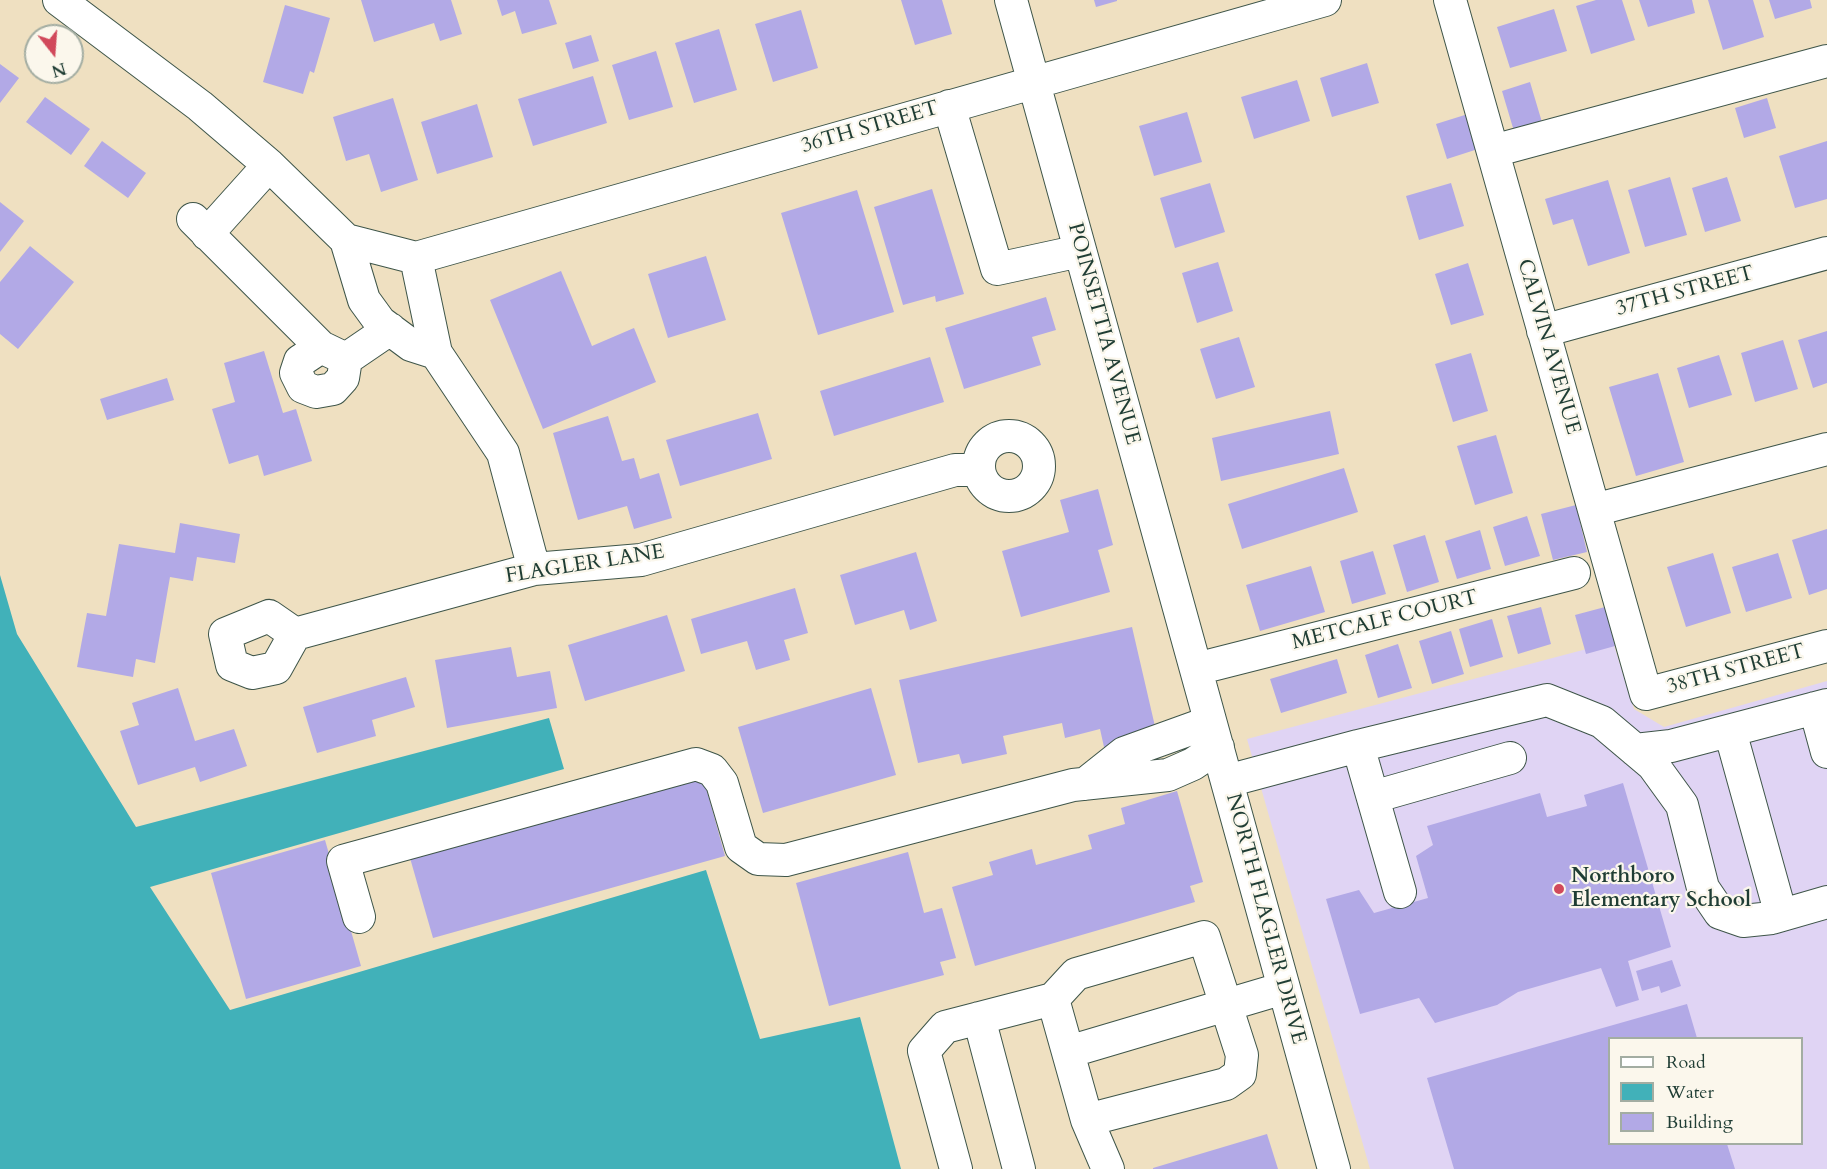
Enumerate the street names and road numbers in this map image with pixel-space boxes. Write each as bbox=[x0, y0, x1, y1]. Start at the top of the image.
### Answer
street label: 36TH STREET bbox=[798, 96, 942, 160]
street label: POINSETTIA AVENUE bbox=[1061, 220, 1145, 448]
street label: CALVIN AVENUE bbox=[1511, 256, 1585, 438]
street label: 37TH STREET bbox=[1613, 261, 1757, 323]
street label: FLAGLER LANE bbox=[504, 540, 666, 590]
street label: METCALF COURT bbox=[1289, 586, 1481, 656]
street label: 38TH STREET bbox=[1664, 639, 1808, 701]
street label: NORTH FLAGLER DRIVE bbox=[1219, 791, 1311, 1047]

